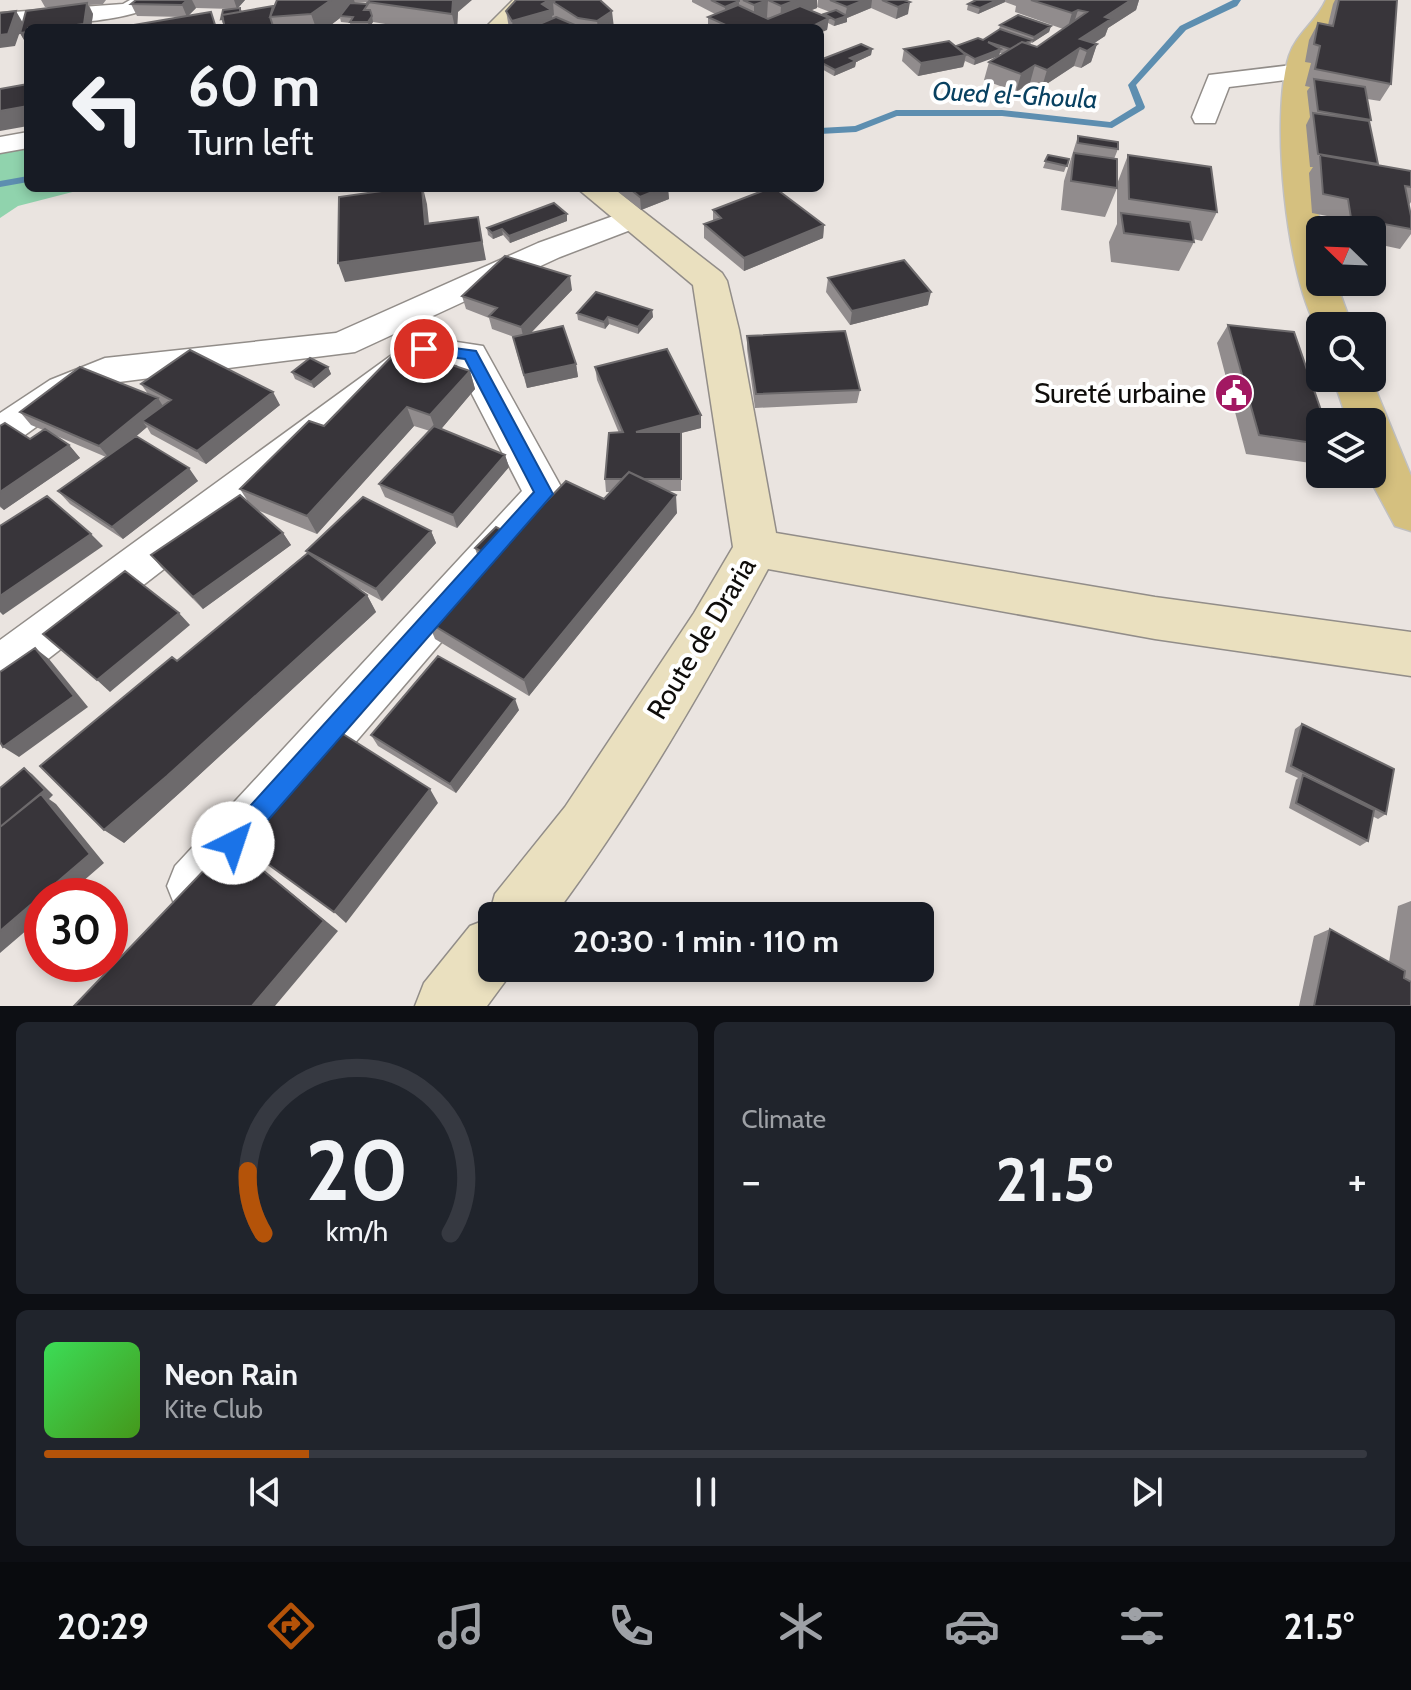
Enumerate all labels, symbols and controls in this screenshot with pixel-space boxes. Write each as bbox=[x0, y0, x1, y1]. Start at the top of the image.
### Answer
text: 60 m bbox=[188, 52, 320, 120]
icon: left bbox=[56, 56, 160, 160]
water label: Oued el-Ghoula bbox=[932, 75, 1098, 115]
text: Turn left bbox=[188, 120, 313, 164]
north arrow bbox=[1306, 216, 1386, 296]
map controls bbox=[1306, 216, 1386, 488]
button: search bbox=[1306, 312, 1386, 392]
pin bbox=[390, 315, 458, 383]
icon: arrive bbox=[402, 327, 446, 371]
public building icon: Sureté urbaine bbox=[1213, 372, 1255, 414]
place label: Sureté urbaine bbox=[1034, 376, 1206, 410]
button: layers bbox=[1306, 408, 1386, 488]
street label: Route de Draria bbox=[639, 550, 763, 725]
position arrow bbox=[191, 801, 275, 885]
speed limit sign: 30 bbox=[24, 878, 128, 982]
text: 20:30 · 1 min · 110 m bbox=[573, 923, 839, 960]
text: Climate bbox=[742, 1103, 826, 1135]
text: 20 bbox=[305, 1120, 408, 1221]
text: 21.5° bbox=[996, 1143, 1113, 1216]
text: − bbox=[742, 1154, 761, 1207]
text: + bbox=[1348, 1154, 1367, 1207]
text: km/h bbox=[325, 1213, 388, 1248]
text: Neon Rain bbox=[164, 1356, 298, 1393]
text: Kite Club bbox=[164, 1393, 263, 1425]
icon: previous bbox=[243, 1470, 287, 1514]
icon: pause bbox=[684, 1470, 728, 1514]
icon: next bbox=[1125, 1470, 1169, 1514]
icon: directions bbox=[263, 1598, 319, 1654]
icon: music bbox=[433, 1598, 489, 1654]
icon: phone bbox=[603, 1598, 659, 1654]
icon: climate bbox=[773, 1598, 829, 1654]
icon: car bbox=[944, 1598, 1000, 1654]
icon: filters bbox=[1114, 1598, 1170, 1654]
text: 20:29 bbox=[57, 1604, 149, 1648]
text: 21.5° bbox=[1284, 1604, 1354, 1648]

